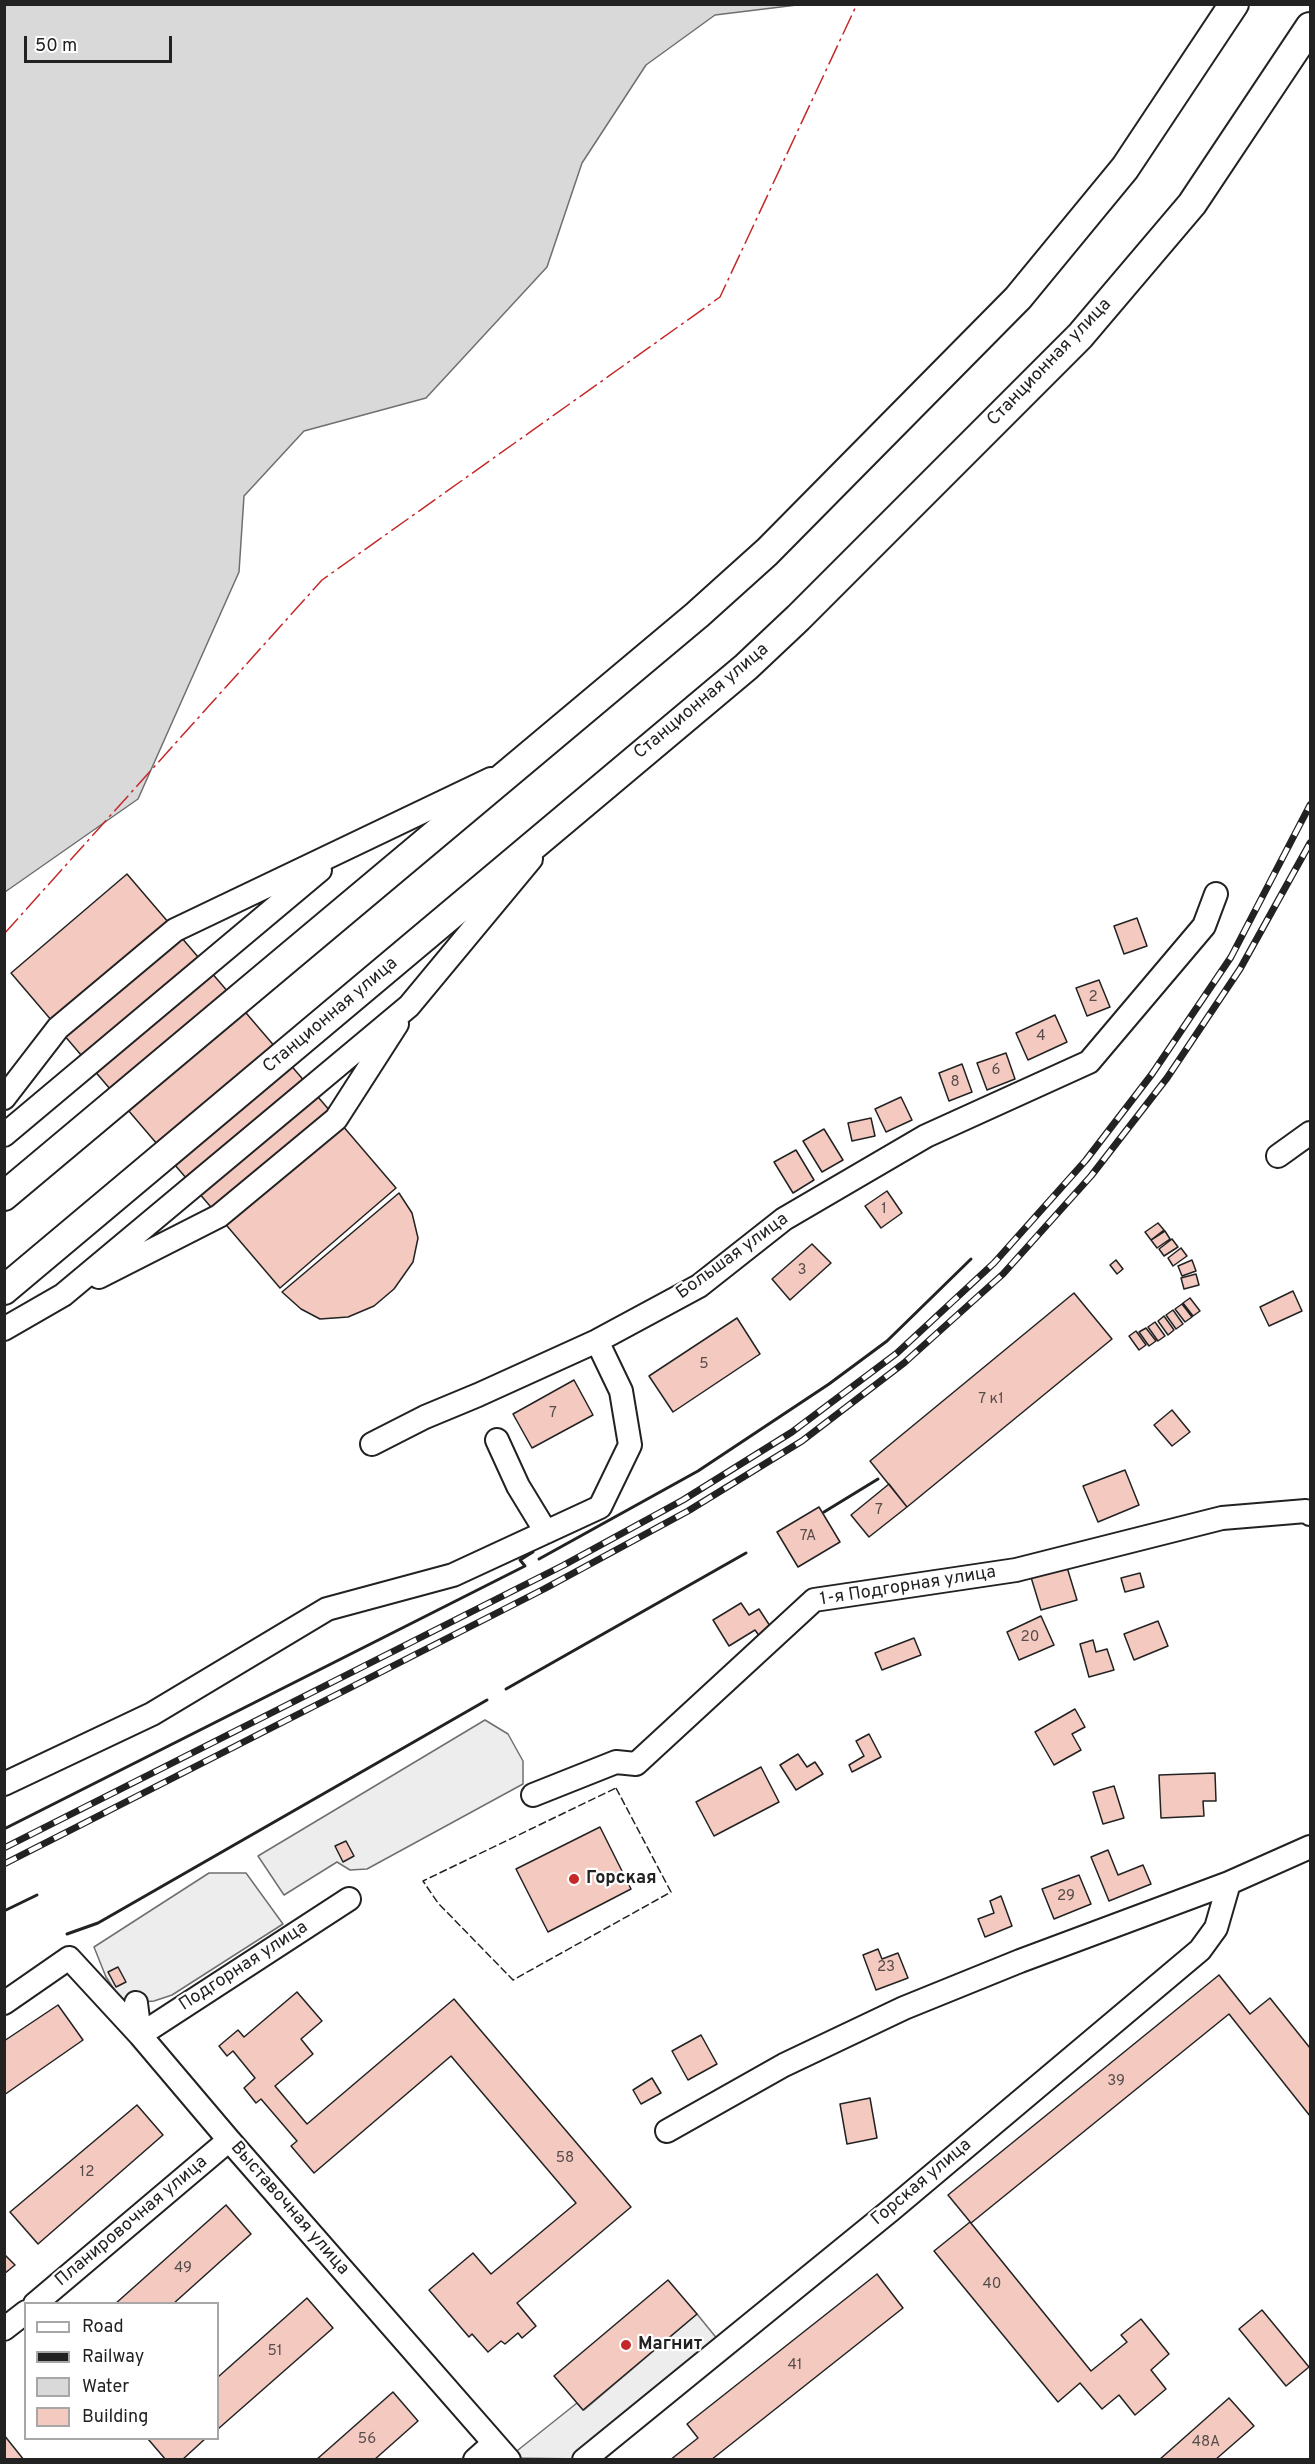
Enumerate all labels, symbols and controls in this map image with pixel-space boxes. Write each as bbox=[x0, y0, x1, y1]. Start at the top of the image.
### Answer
scale bar bbox=[27, 24, 176, 62]
text: 50 m bbox=[35, 35, 77, 58]
street label: Станционная улица bbox=[983, 295, 1117, 431]
street label: Станционная улица bbox=[630, 639, 774, 765]
street label: Станционная улица bbox=[259, 953, 403, 1079]
house number: 2 bbox=[1088, 989, 1098, 1007]
house number: 4 bbox=[1036, 1028, 1046, 1046]
house number: 6 bbox=[992, 1062, 1000, 1080]
house number: 8 bbox=[950, 1074, 960, 1092]
house number: 1 bbox=[881, 1201, 887, 1219]
street label: Большая улица bbox=[673, 1209, 793, 1305]
house number: 3 bbox=[797, 1262, 807, 1280]
house number: 5 bbox=[699, 1356, 709, 1374]
house number: 7 к1 bbox=[978, 1391, 1004, 1409]
house number: 7 bbox=[549, 1405, 557, 1423]
house number: 7 bbox=[875, 1502, 883, 1520]
house number: 7А bbox=[800, 1528, 816, 1546]
street label: 1-я Подгорная улица bbox=[819, 1562, 997, 1612]
house number: 20 bbox=[1021, 1629, 1039, 1647]
place label: Горская bbox=[586, 1868, 657, 1890]
marker: Горская bbox=[567, 1872, 581, 1886]
house number: 29 bbox=[1057, 1888, 1075, 1906]
street label: Подгорная улица bbox=[176, 1917, 312, 2017]
house number: 23 bbox=[877, 1959, 895, 1977]
house number: 39 bbox=[1107, 2073, 1125, 2091]
street label: Горская улица bbox=[868, 2135, 976, 2231]
street label: Выставочная улица bbox=[225, 2138, 353, 2280]
house number: 58 bbox=[556, 2150, 574, 2168]
street label: Планировочная улица bbox=[52, 2152, 212, 2292]
house number: 12 bbox=[80, 2164, 94, 2182]
house number: 49 bbox=[174, 2260, 192, 2278]
house number: 40 bbox=[983, 2276, 1001, 2294]
legend bbox=[24, 2302, 219, 2440]
text: Road bbox=[82, 2316, 124, 2339]
place label: Магнит bbox=[638, 2334, 702, 2356]
marker: Магнит bbox=[619, 2338, 633, 2352]
house number: 51 bbox=[268, 2343, 282, 2361]
text: Railway bbox=[82, 2346, 144, 2369]
house number: 41 bbox=[788, 2357, 802, 2375]
text: Water bbox=[82, 2376, 129, 2399]
text: Building bbox=[82, 2406, 148, 2429]
house number: 56 bbox=[358, 2431, 376, 2449]
house number: 48А bbox=[1192, 2434, 1220, 2452]

